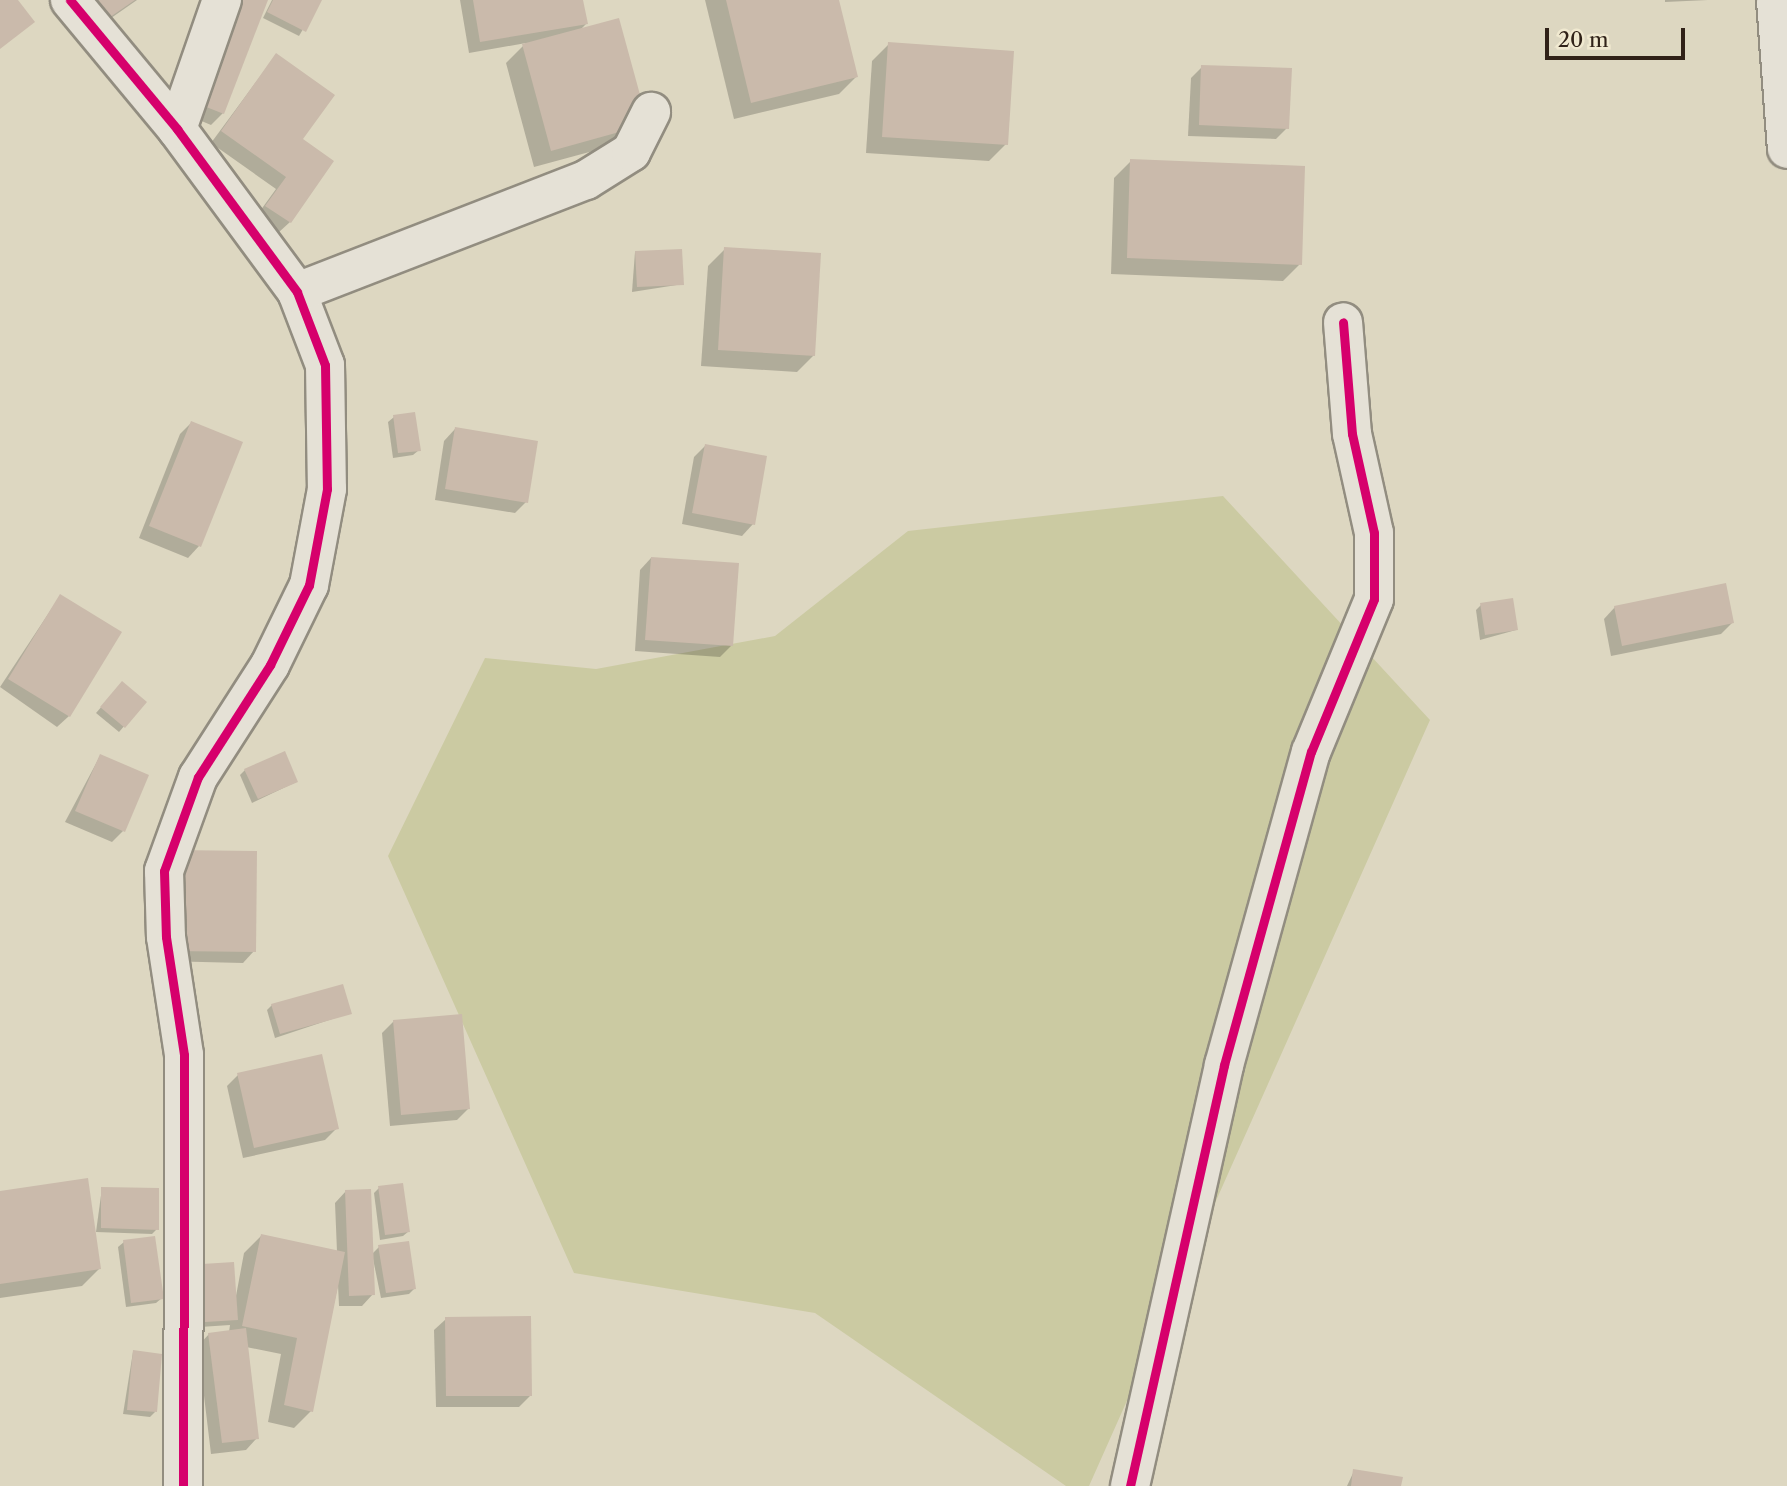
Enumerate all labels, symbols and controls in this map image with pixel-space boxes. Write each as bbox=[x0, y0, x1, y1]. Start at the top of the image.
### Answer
scale bar bbox=[1549, 14, 1689, 58]
text: 20 m bbox=[1558, 27, 1609, 52]

